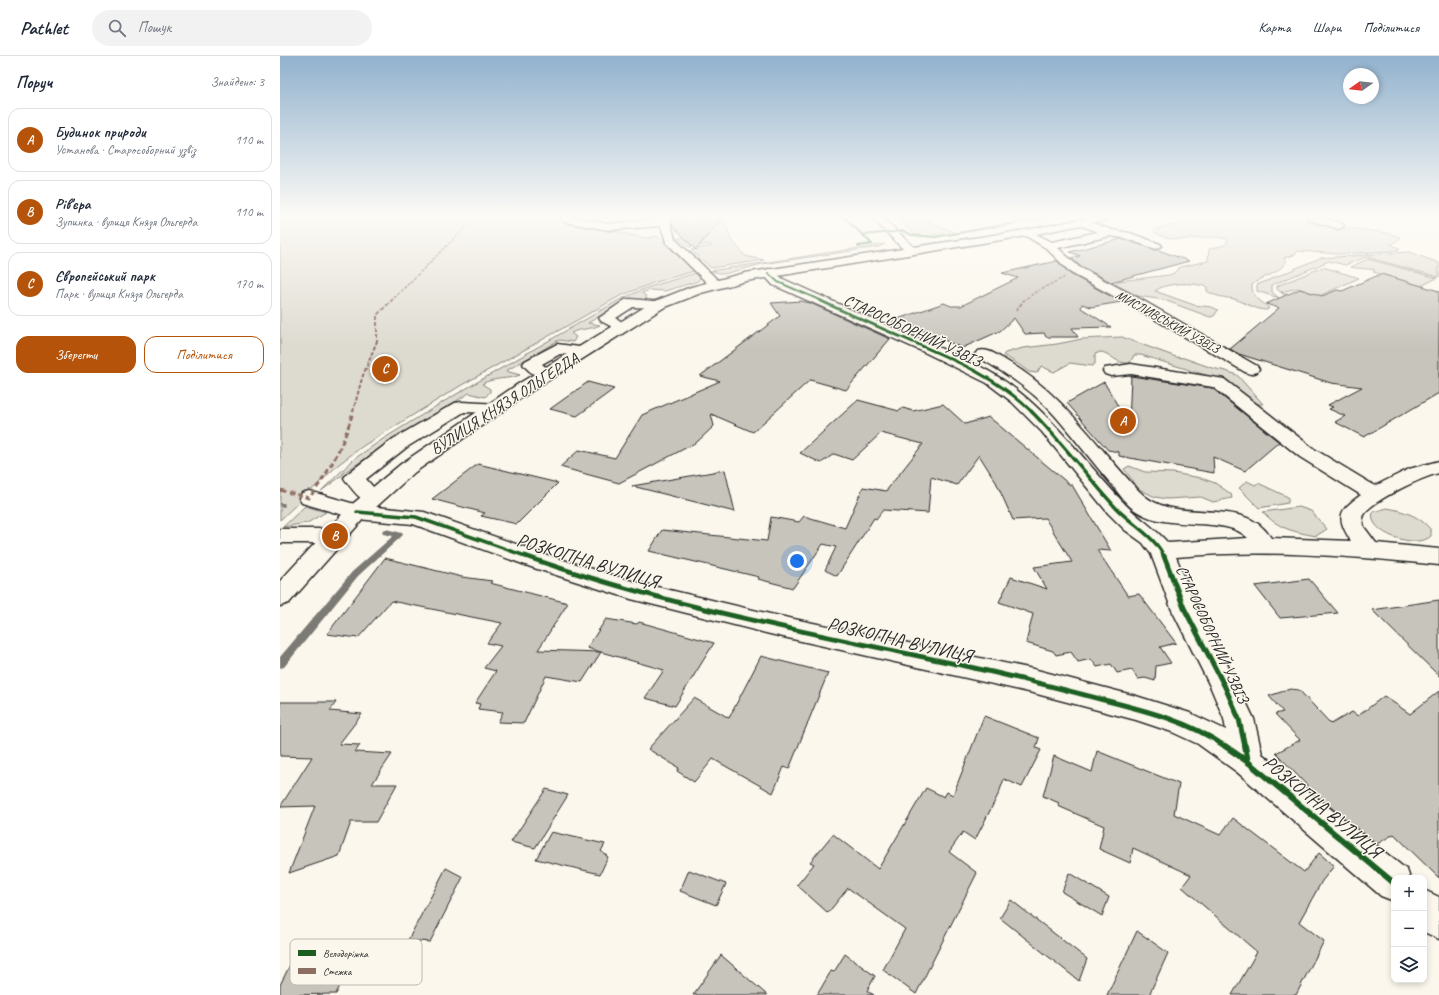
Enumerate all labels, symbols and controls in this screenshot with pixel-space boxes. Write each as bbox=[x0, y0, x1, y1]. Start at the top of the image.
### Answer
search box bbox=[92, 10, 372, 46]
text: Pathlet bbox=[20, 16, 68, 40]
icon: search bbox=[106, 17, 128, 39]
text: Пошук bbox=[138, 18, 171, 37]
text: Карта bbox=[1259, 19, 1291, 36]
text: Шари bbox=[1313, 19, 1341, 36]
text: Поділитися bbox=[1363, 19, 1419, 36]
north arrow bbox=[1343, 68, 1379, 104]
text: Поруч bbox=[16, 72, 52, 93]
text: Знайдено: 3 bbox=[210, 74, 264, 90]
text: Будинок природи bbox=[55, 123, 146, 142]
text: A bbox=[27, 132, 33, 148]
text: 110 m bbox=[235, 132, 263, 148]
text: Установа · Старособорний узвіз bbox=[55, 142, 196, 158]
text: Рів'єра bbox=[55, 195, 90, 214]
text: B bbox=[27, 204, 33, 220]
text: 110 m bbox=[235, 204, 263, 220]
text: Зупинка · вулиця Князя Ольгерда bbox=[55, 214, 197, 230]
text: Європейський парк bbox=[55, 267, 155, 286]
text: C bbox=[27, 276, 33, 292]
text: 170 m bbox=[235, 276, 263, 292]
text: Парк · вулиця Князя Ольгерда bbox=[55, 286, 183, 302]
street label: МИСЛИВСЬКИЙ УЗВІЗ bbox=[1113, 287, 1223, 357]
street label: СТАРОСОБОРНИЙ УЗВІЗ bbox=[840, 290, 986, 372]
button: Зберегти bbox=[16, 336, 136, 373]
button: Поділитися bbox=[144, 336, 264, 373]
street label: ВУЛИЦЯ КНЯЗЯ ОЛЬГЕРДА bbox=[427, 348, 583, 459]
pin: C bbox=[372, 354, 398, 384]
pin: A bbox=[1110, 406, 1136, 436]
pin: B bbox=[322, 521, 348, 551]
street label: РОЗКОПНА ВУЛИЦЯ bbox=[514, 528, 665, 595]
your location bbox=[787, 551, 807, 571]
street label: СТАРОСОБОРНИЙ УЗВІЗ bbox=[1171, 562, 1253, 708]
street label: РОЗКОПНА ВУЛИЦЯ bbox=[825, 612, 977, 669]
street label: РОЗКОПНА ВУЛИЦЯ bbox=[1258, 750, 1389, 865]
map controls bbox=[1391, 875, 1427, 983]
button: + bbox=[1391, 875, 1427, 911]
button: − bbox=[1391, 911, 1427, 947]
legend bbox=[290, 939, 422, 985]
text: Велодоріжка bbox=[323, 946, 369, 960]
button: layers bbox=[1391, 947, 1427, 983]
text: Стежка bbox=[323, 964, 352, 978]

